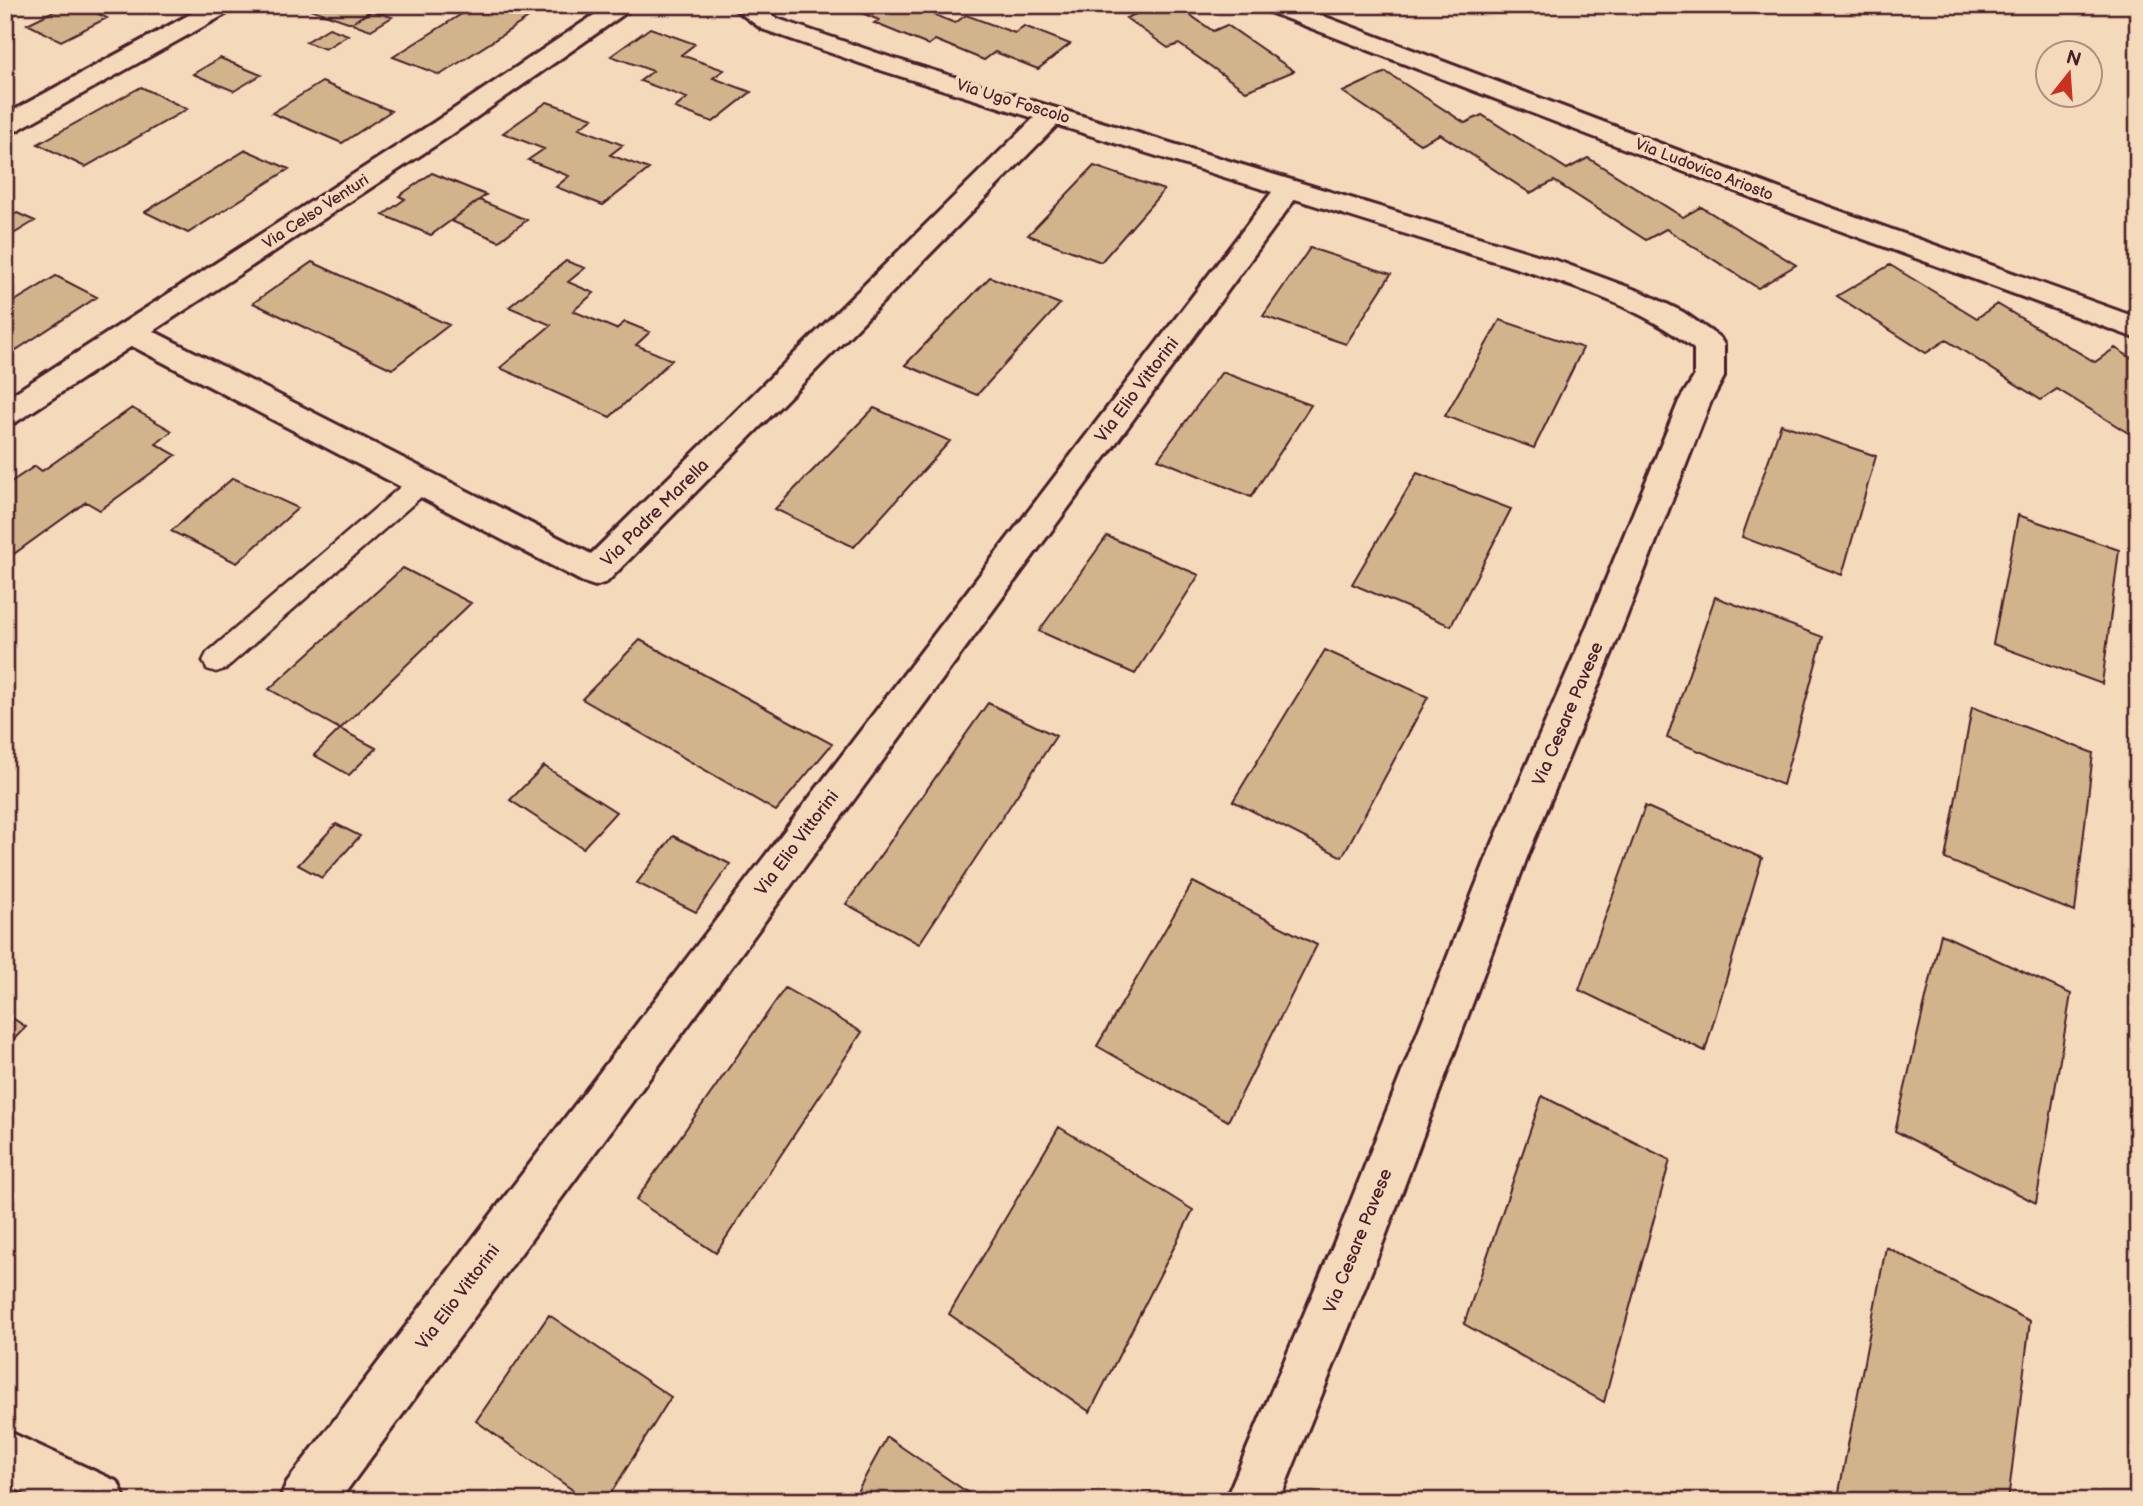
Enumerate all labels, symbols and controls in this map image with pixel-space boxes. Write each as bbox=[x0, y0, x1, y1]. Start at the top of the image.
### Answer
north arrow bbox=[2035, 38, 2104, 108]
text: N bbox=[2063, 46, 2084, 72]
street label: Via Ugo Foscolo bbox=[954, 76, 1072, 128]
street label: Via Ludovico Ariosto bbox=[1632, 135, 1776, 205]
street label: Via Celso Venturi bbox=[259, 171, 373, 253]
street label: Via Elio Vittorini bbox=[1091, 333, 1183, 447]
street label: Via Padre Marella bbox=[597, 455, 713, 571]
street label: Via Cesare Pavese bbox=[1528, 639, 1608, 789]
street label: Via Elio Vittorini bbox=[751, 786, 843, 900]
street label: Via Cesare Pavese bbox=[1319, 1165, 1397, 1316]
street label: Via Elio Vittorini bbox=[412, 1240, 504, 1354]

